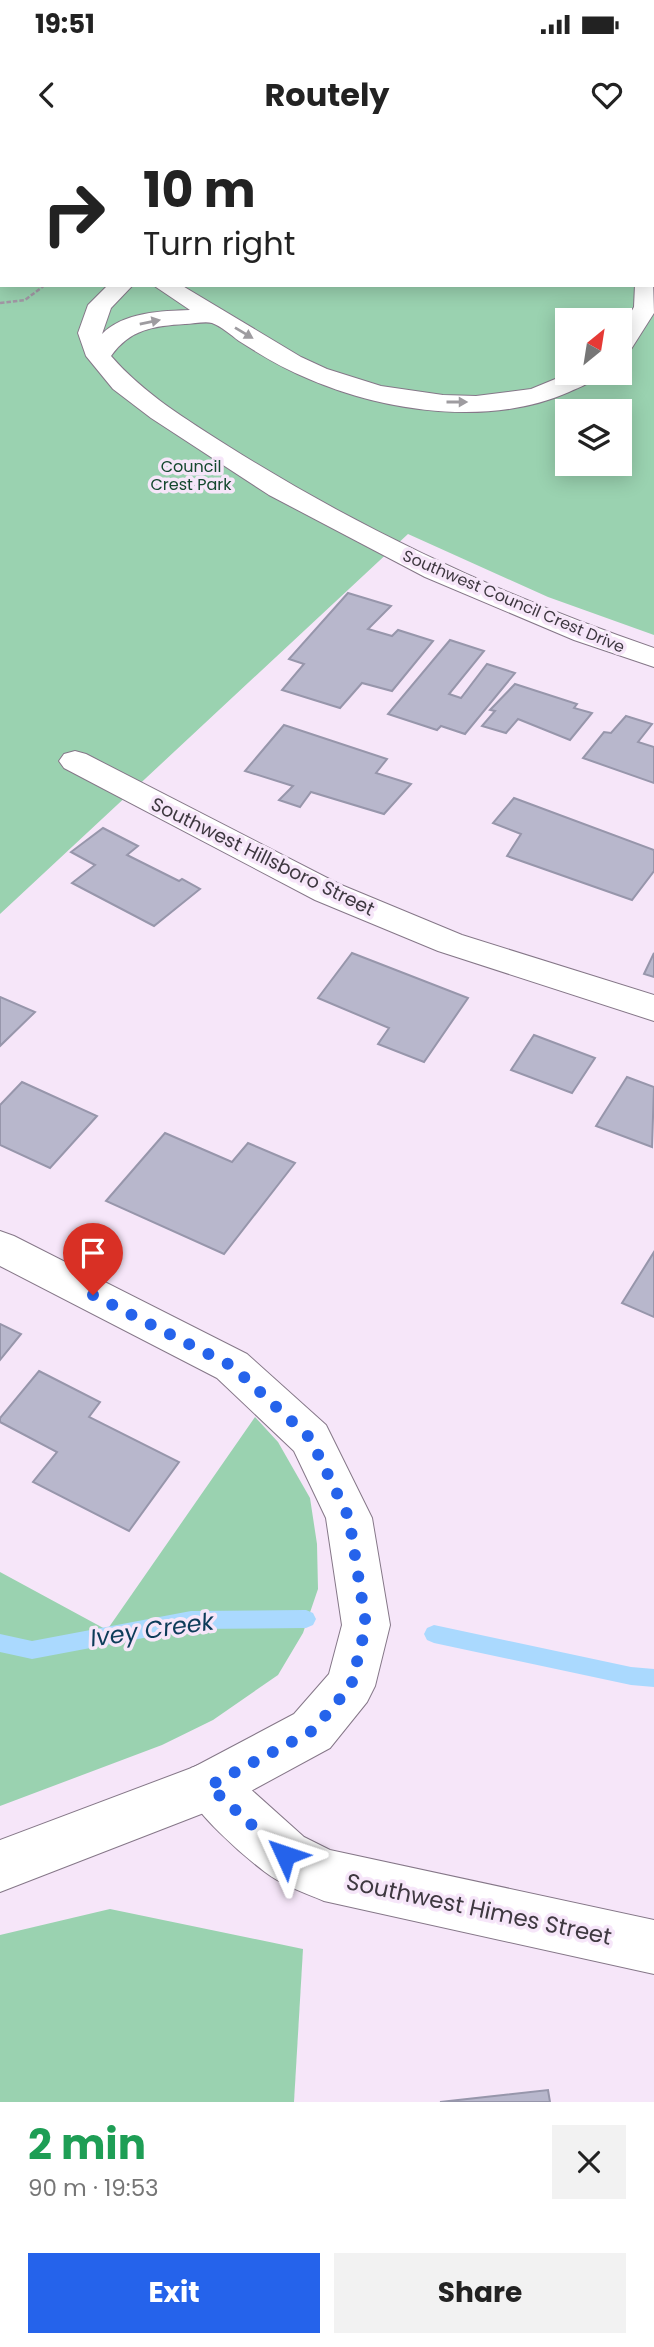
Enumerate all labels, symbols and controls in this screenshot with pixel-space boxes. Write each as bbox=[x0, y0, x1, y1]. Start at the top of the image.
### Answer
text: 19:51 bbox=[35, 6, 95, 42]
text: Routely bbox=[264, 72, 390, 117]
icon: back bbox=[28, 76, 66, 114]
icon: heart bbox=[588, 76, 626, 114]
text: 10 m bbox=[143, 156, 256, 224]
icon: right bbox=[28, 168, 119, 259]
text: Turn right bbox=[143, 221, 295, 266]
north arrow bbox=[555, 308, 632, 385]
map controls bbox=[555, 308, 632, 476]
one-way arrow bbox=[139, 317, 161, 328]
one-way arrow bbox=[234, 327, 253, 340]
one-way arrow bbox=[446, 396, 468, 408]
button: layers bbox=[555, 399, 632, 476]
park label: Council Crest Park bbox=[151, 455, 232, 496]
street label: Southwest Council Crest Drive bbox=[399, 544, 628, 659]
street label: Southwest Hillsboro Street bbox=[146, 790, 379, 923]
pin bbox=[63, 1223, 123, 1295]
icon: arrive bbox=[74, 1234, 112, 1272]
water label: Ivey Creek bbox=[88, 1604, 217, 1655]
position arrow bbox=[248, 1818, 322, 1892]
street label: Southwest Himes Street bbox=[343, 1865, 615, 1953]
text: 2 min bbox=[28, 2115, 146, 2174]
button: close bbox=[552, 2125, 626, 2199]
text: 90 m · 19:53 bbox=[28, 2172, 159, 2204]
button: Exit bbox=[28, 2253, 320, 2333]
button: Share bbox=[334, 2253, 626, 2333]

